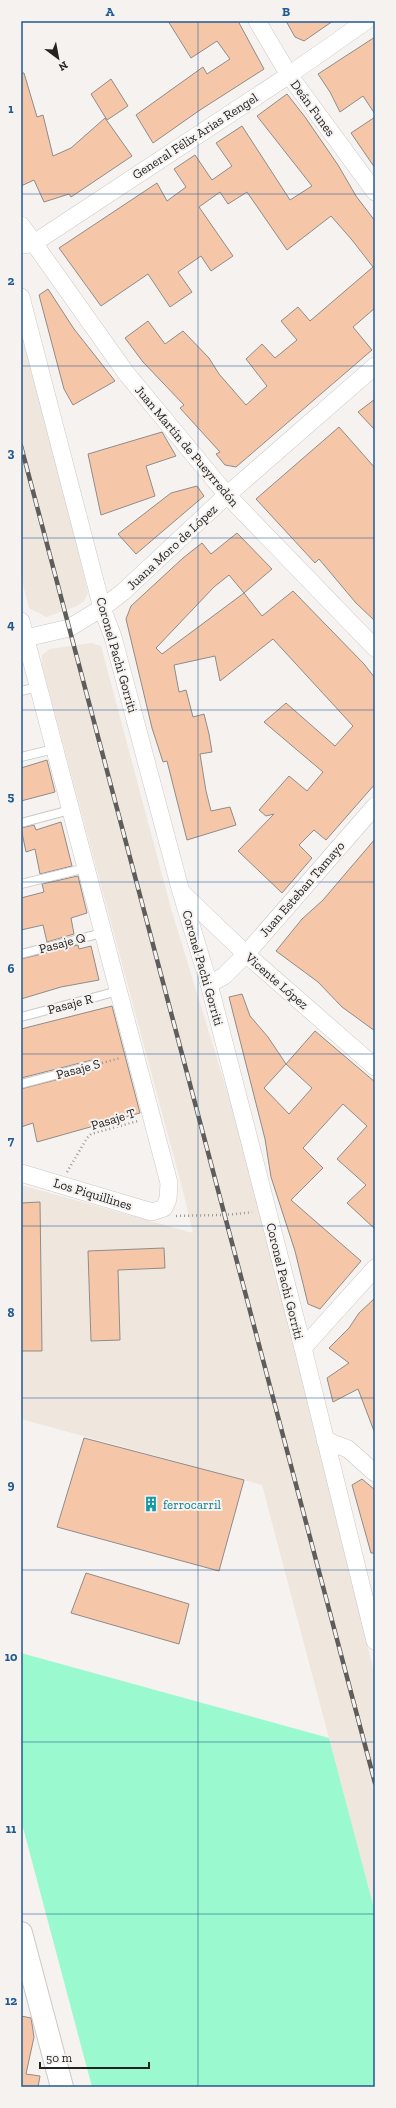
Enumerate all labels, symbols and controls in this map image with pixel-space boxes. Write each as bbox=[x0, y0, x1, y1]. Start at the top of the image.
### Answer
text: A bbox=[106, 4, 115, 19]
text: B bbox=[282, 4, 290, 19]
north arrow bbox=[38, 38, 78, 78]
text: N bbox=[56, 58, 70, 74]
street label: Deán Funes bbox=[288, 77, 339, 139]
street label: General Félix Arias Rengel bbox=[129, 89, 261, 182]
text: 1 bbox=[8, 101, 14, 116]
text: 2 bbox=[8, 273, 15, 288]
street label: Juan Martín de Pueyrredón bbox=[132, 382, 242, 510]
text: 3 bbox=[8, 445, 15, 460]
street label: Juana Moro de López bbox=[124, 501, 220, 593]
street label: Coronel Pachi Gorriti bbox=[93, 596, 141, 715]
text: 4 bbox=[7, 617, 15, 632]
text: 5 bbox=[8, 789, 15, 804]
street label: Juan Esteban Tamayo bbox=[256, 838, 348, 940]
street label: Coronel Pachi Gorriti bbox=[179, 909, 227, 1028]
street label: Pasaje Q bbox=[37, 930, 87, 957]
street label: Vicente López bbox=[242, 949, 311, 1012]
text: 6 bbox=[8, 961, 15, 976]
street label: Pasaje R bbox=[46, 991, 94, 1018]
street label: Pasaje S bbox=[54, 1056, 102, 1083]
street label: Pasaje T bbox=[89, 1105, 137, 1134]
text: 7 bbox=[8, 1133, 15, 1148]
street label: Los Piquillines bbox=[52, 1175, 134, 1213]
street label: Coronel Pachi Gorriti bbox=[263, 1221, 307, 1341]
text: 8 bbox=[7, 1305, 15, 1320]
text: 9 bbox=[8, 1477, 15, 1492]
building icon: ferrocarril bbox=[142, 1495, 160, 1513]
place label: ferrocarril bbox=[163, 1497, 222, 1512]
text: 10 bbox=[5, 1649, 18, 1664]
text: 11 bbox=[6, 1821, 17, 1836]
text: 12 bbox=[5, 1993, 17, 2008]
scale bar bbox=[40, 2044, 149, 2070]
text: 50 m bbox=[46, 2051, 73, 2065]

